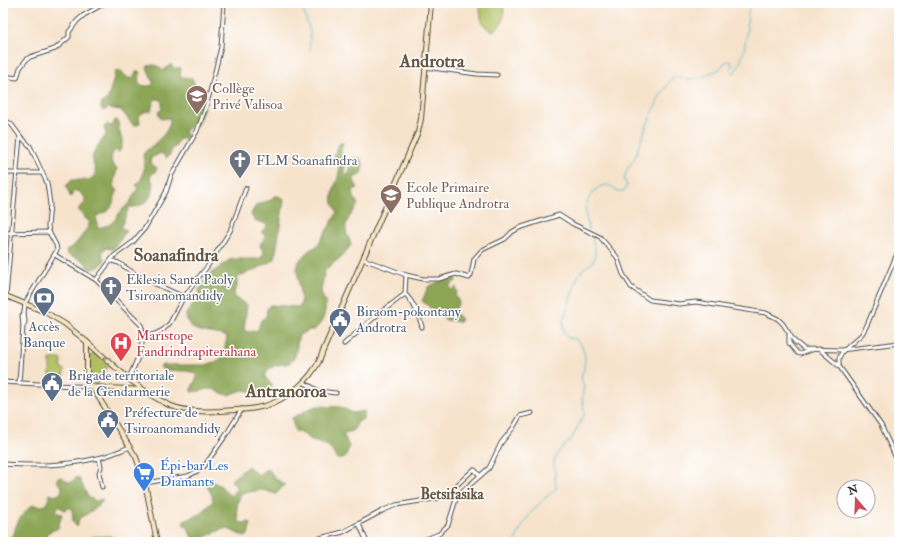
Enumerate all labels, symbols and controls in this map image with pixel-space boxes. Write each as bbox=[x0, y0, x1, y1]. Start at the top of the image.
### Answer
district label: Androtra bbox=[399, 50, 465, 73]
place label: Collège Privé Valisoa bbox=[212, 80, 283, 113]
school or university icon: Collège Privé Valisoa bbox=[184, 83, 210, 116]
church icon: FLM Soanafindra bbox=[227, 147, 253, 180]
place label: FLM Soanafindra bbox=[256, 152, 358, 169]
place label: Ecole Primaire Publique Androtra bbox=[406, 179, 509, 212]
school or university icon: Ecole Primaire Publique Androtra bbox=[378, 182, 404, 215]
district label: Soanafindra bbox=[134, 244, 219, 267]
place label: Eklesia Santa Paoly Tsiroanomandidy bbox=[126, 271, 234, 305]
church icon: Eklesia Santa Paoly Tsiroanomandidy bbox=[98, 274, 124, 307]
bank icon: Accès Banque bbox=[31, 285, 57, 318]
place label: Biraom-pokontany Androtra bbox=[355, 303, 462, 336]
public building icon: Biraom-pokontany Androtra bbox=[327, 306, 353, 339]
place label: Accès Banque bbox=[23, 318, 65, 351]
place label: Maristope Fandrindrapiterahana bbox=[136, 327, 257, 361]
hospital icon: Maristope Fandrindrapiterahana bbox=[108, 330, 134, 363]
one-way arrow bbox=[103, 356, 111, 363]
place label: Brigade territoriale de la Gendarmerie bbox=[68, 367, 174, 400]
public building icon: Brigade territoriale de la Gendarmerie bbox=[39, 370, 65, 403]
district label: Antranoroa bbox=[244, 380, 327, 403]
place label: Préfecture de Tsiroanomandidy bbox=[124, 404, 221, 438]
public building icon: Préfecture de Tsiroanomandidy bbox=[95, 407, 121, 440]
place label: Épi-bar Les Diamants bbox=[160, 457, 229, 490]
supermarket icon: Épi-bar Les Diamants bbox=[131, 460, 157, 493]
north arrow bbox=[836, 479, 876, 519]
text: N bbox=[845, 482, 861, 498]
district label: Betsifasika bbox=[420, 485, 485, 504]

